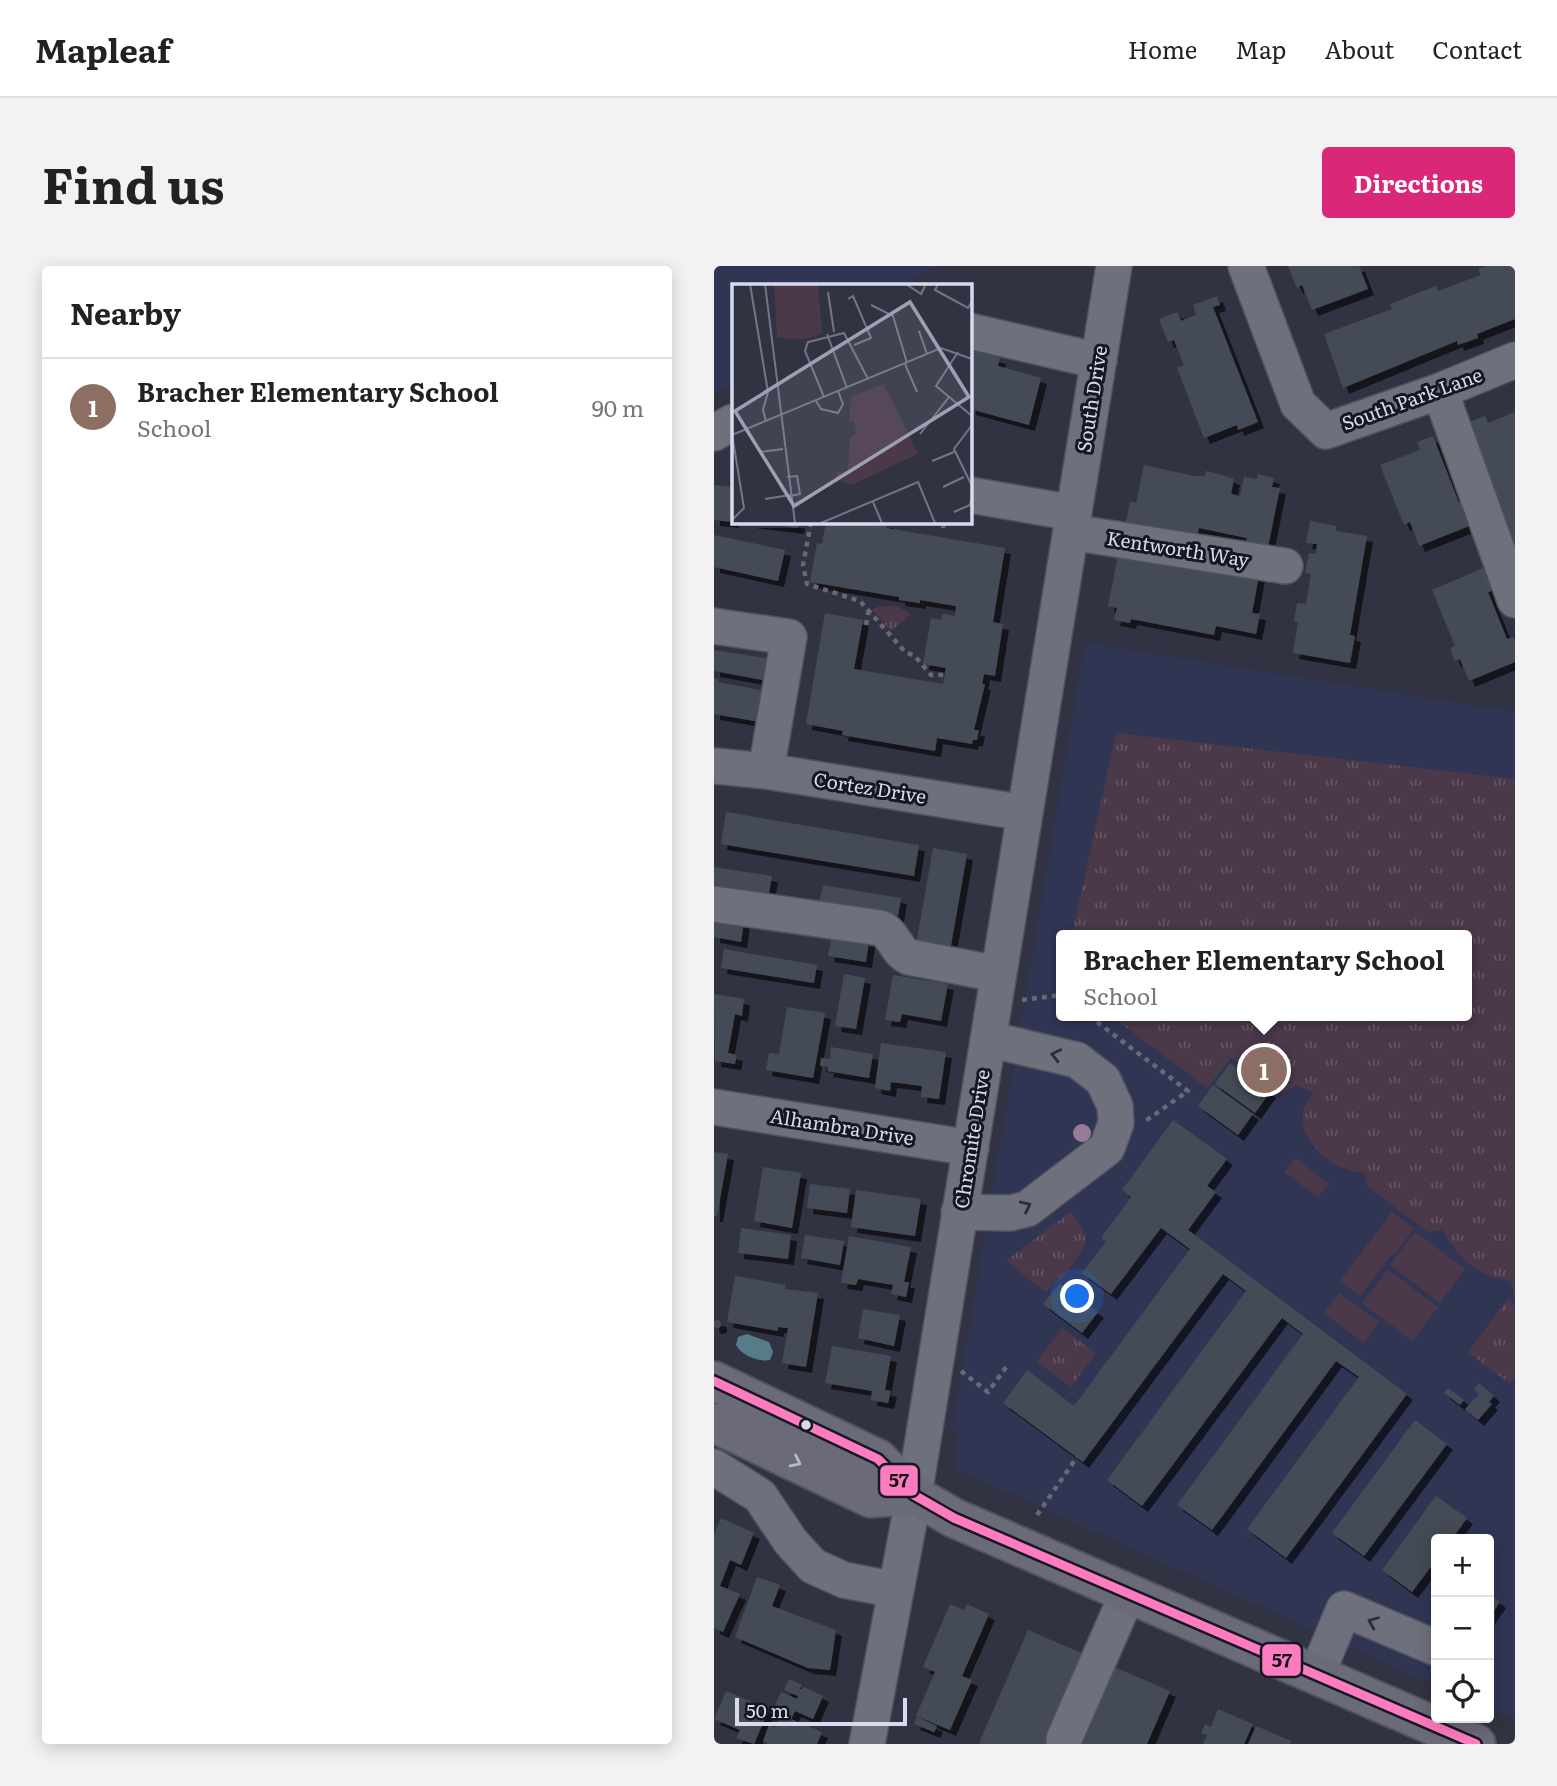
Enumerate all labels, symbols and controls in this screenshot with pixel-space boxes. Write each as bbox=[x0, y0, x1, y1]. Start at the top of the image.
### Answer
text: Mapleaf bbox=[35, 24, 171, 73]
text: Home bbox=[1128, 31, 1197, 66]
text: Map bbox=[1235, 31, 1286, 66]
text: About bbox=[1324, 31, 1394, 66]
text: Contact bbox=[1432, 31, 1522, 66]
text: Find us bbox=[42, 146, 225, 219]
button: Directions bbox=[1322, 147, 1515, 218]
inset map bbox=[732, 284, 971, 523]
text: Nearby bbox=[70, 290, 181, 334]
street label: South Drive bbox=[1069, 343, 1113, 454]
street label: South Park Lane bbox=[1337, 360, 1486, 437]
text: Bracher Elementary School bbox=[137, 371, 499, 410]
text: 1 bbox=[88, 390, 98, 424]
text: 90 m bbox=[592, 390, 644, 424]
text: School bbox=[137, 410, 211, 444]
street label: Kentworth Way bbox=[1105, 523, 1251, 573]
street label: Cortez Drive bbox=[812, 764, 929, 810]
popup bbox=[1056, 930, 1472, 1021]
text: Bracher Elementary School bbox=[1083, 939, 1445, 978]
text: School bbox=[1083, 978, 1158, 1012]
pin: 1 bbox=[1241, 1044, 1287, 1096]
one-way arrow bbox=[1050, 1049, 1062, 1063]
street label: Chromite Drive bbox=[946, 1067, 996, 1210]
street label: Alhambra Drive bbox=[768, 1101, 916, 1151]
one-way arrow bbox=[1019, 1201, 1031, 1215]
your location bbox=[1060, 1279, 1094, 1313]
unlabelled marker bbox=[799, 1418, 813, 1432]
one-way arrow bbox=[788, 1453, 801, 1467]
line badge: 57 bbox=[879, 1464, 919, 1497]
text: 57 bbox=[889, 1465, 910, 1493]
map controls bbox=[1431, 1534, 1494, 1723]
button: + bbox=[1431, 1534, 1494, 1597]
button: − bbox=[1431, 1597, 1494, 1660]
one-way arrow bbox=[1368, 1616, 1381, 1630]
line badge: 57 bbox=[1261, 1643, 1302, 1677]
text: 57 bbox=[1272, 1645, 1293, 1673]
button: locate bbox=[1431, 1660, 1494, 1723]
scale bar bbox=[735, 1695, 906, 1727]
text: 50 m bbox=[746, 1696, 789, 1724]

